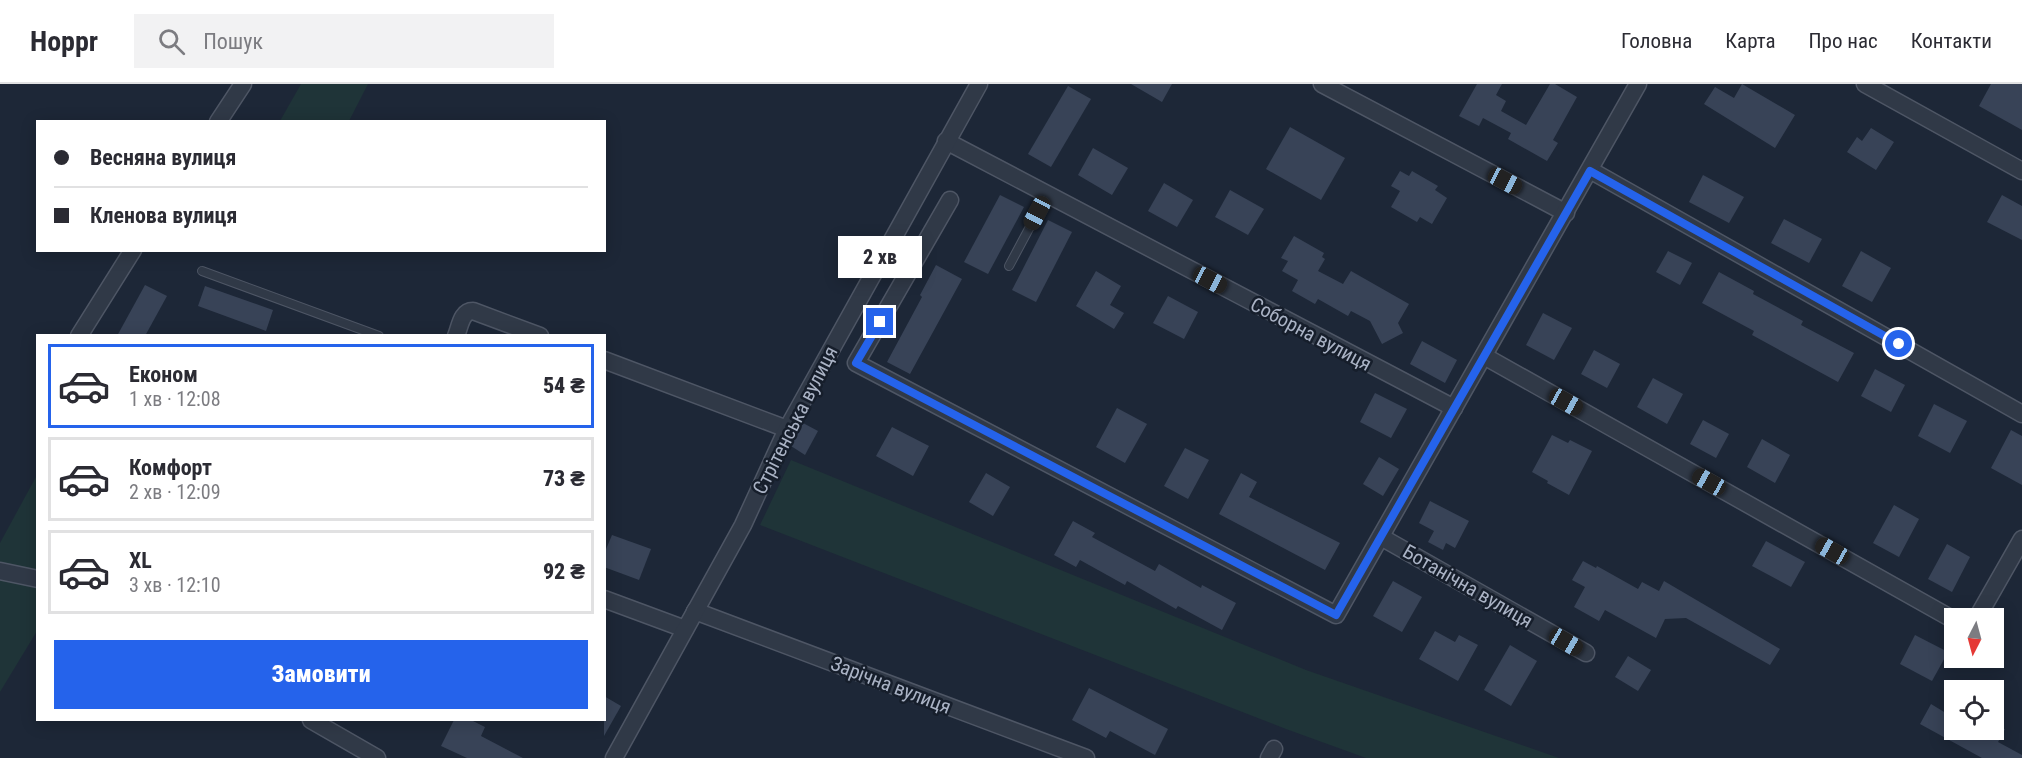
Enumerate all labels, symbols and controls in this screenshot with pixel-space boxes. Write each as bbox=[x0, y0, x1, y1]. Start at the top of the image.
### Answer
search box bbox=[134, 14, 554, 68]
text: Hoppr bbox=[30, 25, 98, 58]
icon: search bbox=[155, 25, 188, 58]
text: Пошук bbox=[203, 29, 263, 54]
text: Головна bbox=[1621, 29, 1692, 53]
text: Карта bbox=[1725, 29, 1776, 53]
text: Про нас bbox=[1809, 29, 1878, 53]
text: Контакти bbox=[1911, 29, 1992, 53]
text: Весняна вулиця bbox=[90, 145, 236, 170]
car bbox=[1485, 165, 1525, 197]
car bbox=[1021, 193, 1053, 233]
text: Кленова вулиця bbox=[90, 203, 237, 228]
callout: 2 хв bbox=[838, 235, 922, 277]
text: 2 хв bbox=[863, 245, 897, 269]
car bbox=[1190, 264, 1230, 296]
street label: Соборна вулиця bbox=[1246, 292, 1376, 376]
route end bbox=[866, 308, 893, 335]
route start bbox=[1885, 330, 1912, 357]
street label: Стрітенська вулиця bbox=[747, 342, 843, 498]
icon: car bbox=[57, 359, 111, 413]
text: Економ bbox=[129, 362, 198, 387]
text: 54 ₴ bbox=[543, 373, 585, 398]
car bbox=[1546, 385, 1586, 419]
text: 1 хв · 12:08 bbox=[129, 387, 221, 411]
icon: car bbox=[57, 452, 111, 506]
text: Комфорт bbox=[129, 455, 212, 480]
car bbox=[1689, 465, 1729, 499]
text: 73 ₴ bbox=[543, 466, 585, 491]
text: 2 хв · 12:09 bbox=[129, 480, 221, 504]
car bbox=[1812, 534, 1852, 568]
street label: Ботанічна вулиця bbox=[1399, 539, 1537, 633]
icon: car bbox=[57, 545, 111, 599]
text: XL bbox=[129, 548, 152, 573]
text: 92 ₴ bbox=[543, 559, 585, 584]
text: 3 хв · 12:10 bbox=[129, 573, 221, 597]
north arrow bbox=[1944, 608, 2004, 668]
map controls bbox=[1944, 608, 2004, 740]
car bbox=[1546, 625, 1586, 659]
button: Замовити bbox=[54, 640, 588, 709]
street label: Зарічна вулиця bbox=[827, 651, 955, 719]
button: locate bbox=[1944, 680, 2004, 740]

